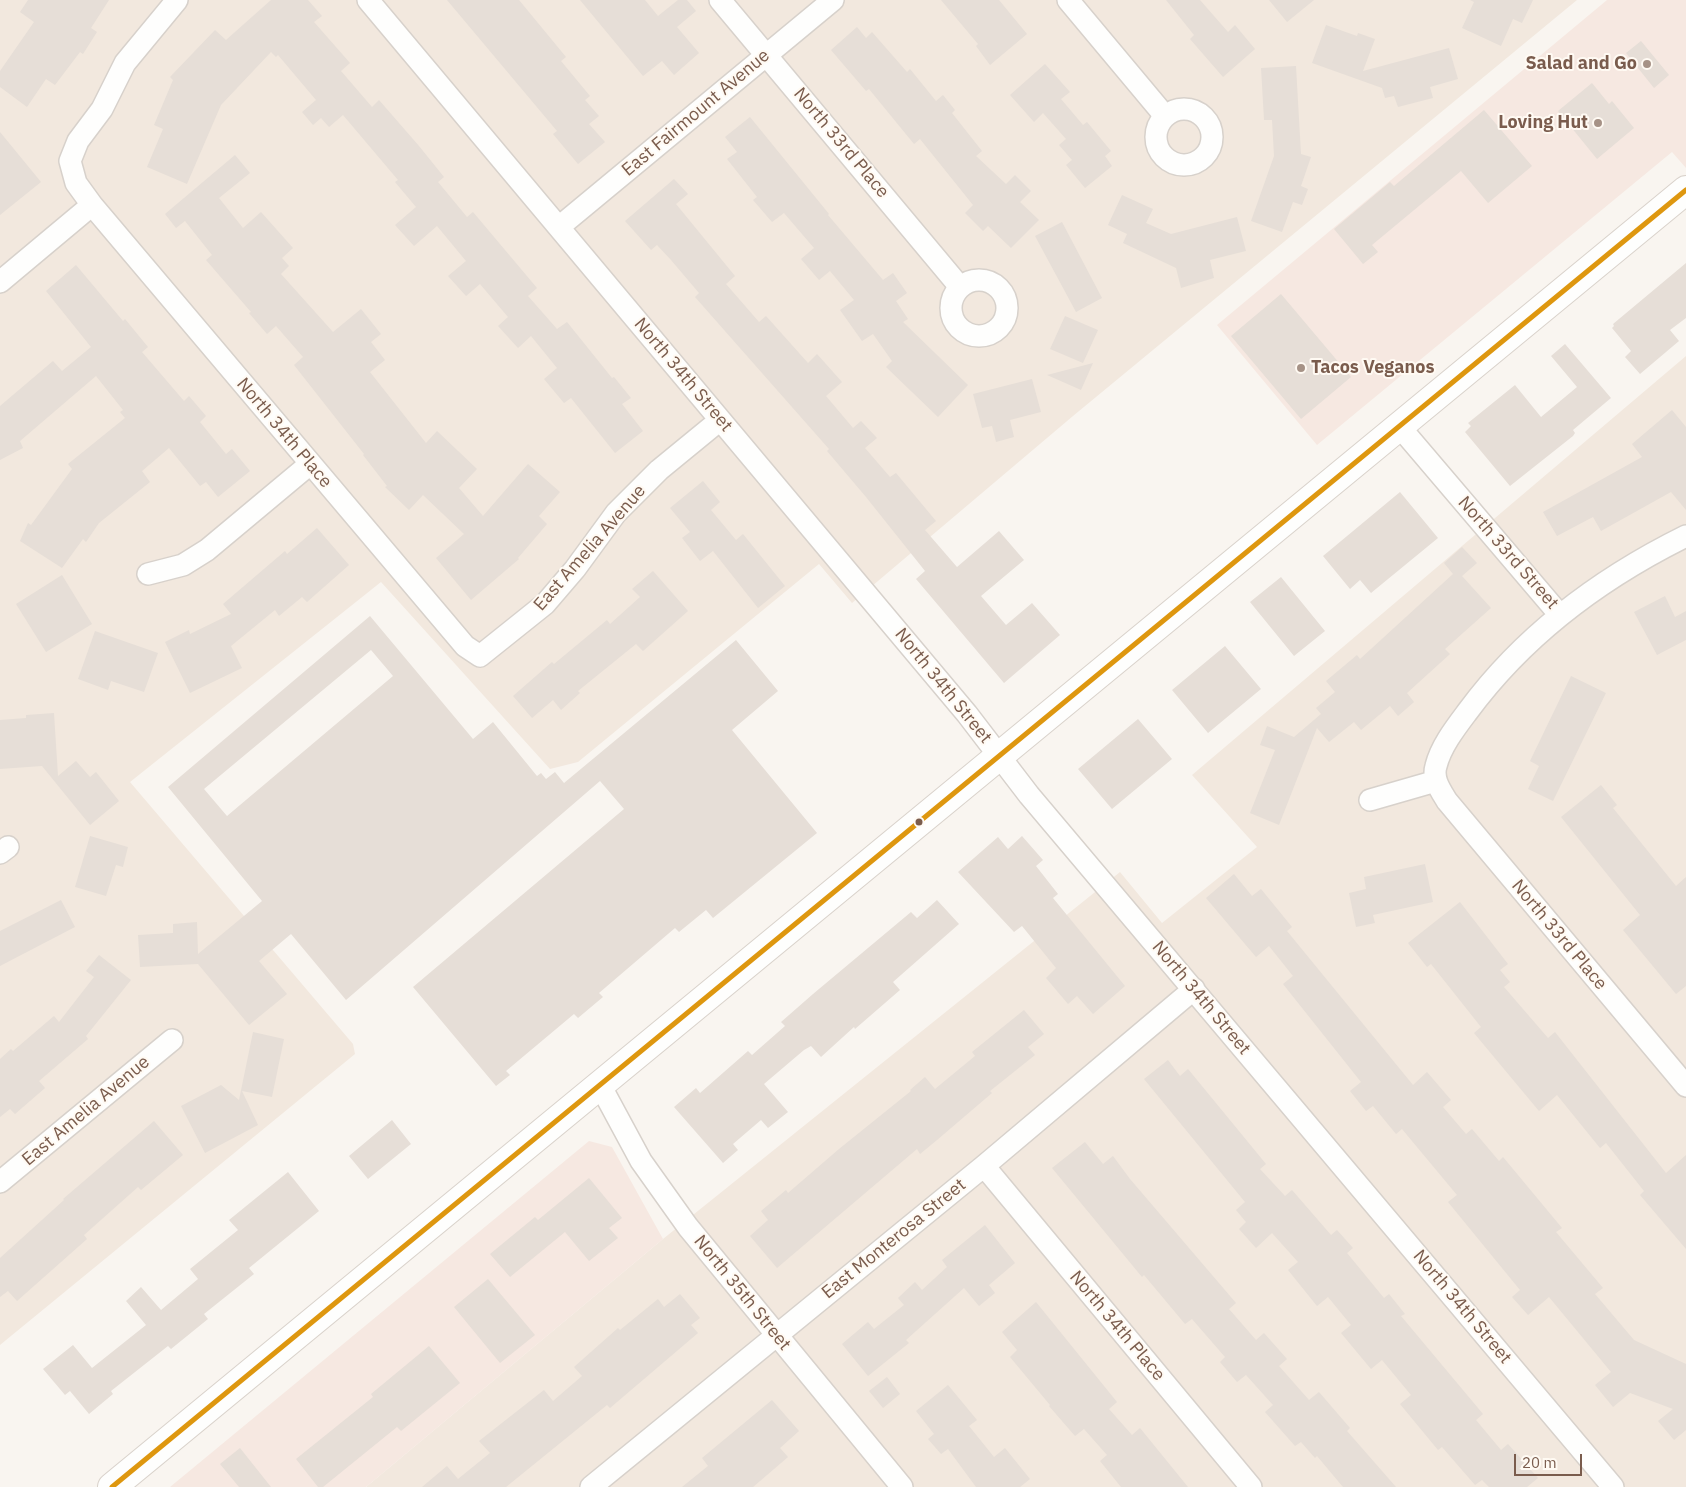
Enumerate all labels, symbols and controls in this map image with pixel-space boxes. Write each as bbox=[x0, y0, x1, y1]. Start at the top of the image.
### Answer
street label: East Fairmount Avenue bbox=[618, 45, 774, 181]
place label: Salad and Go bbox=[1525, 53, 1637, 75]
marker: Salad and Go bbox=[1641, 58, 1653, 70]
street label: North 33rd Place bbox=[789, 83, 893, 203]
place label: Loving Hut bbox=[1498, 112, 1588, 134]
marker: Loving Hut bbox=[1592, 117, 1604, 129]
street label: North 34th Street bbox=[629, 314, 737, 436]
place label: Tacos Veganos bbox=[1311, 357, 1434, 379]
marker: Tacos Veganos bbox=[1295, 362, 1307, 374]
street label: North 34th Place bbox=[232, 374, 336, 492]
street label: East Amelia Avenue bbox=[529, 481, 651, 615]
street label: North 33rd Street bbox=[1453, 492, 1563, 614]
street label: North 34th Street bbox=[890, 624, 996, 748]
unlabelled marker bbox=[914, 817, 924, 827]
street label: North 33rd Place bbox=[1507, 875, 1611, 995]
street label: North 34th Street bbox=[1147, 937, 1255, 1059]
street label: East Amelia Avenue bbox=[18, 1051, 154, 1171]
street label: East Monterosa Street bbox=[818, 1174, 970, 1304]
street label: North 35th Street bbox=[689, 1231, 795, 1355]
street label: North 34th Street bbox=[1408, 1246, 1516, 1368]
street label: North 34th Place bbox=[1065, 1267, 1169, 1385]
scale bar bbox=[1516, 1444, 1584, 1476]
text: 20 m bbox=[1522, 1453, 1557, 1472]

